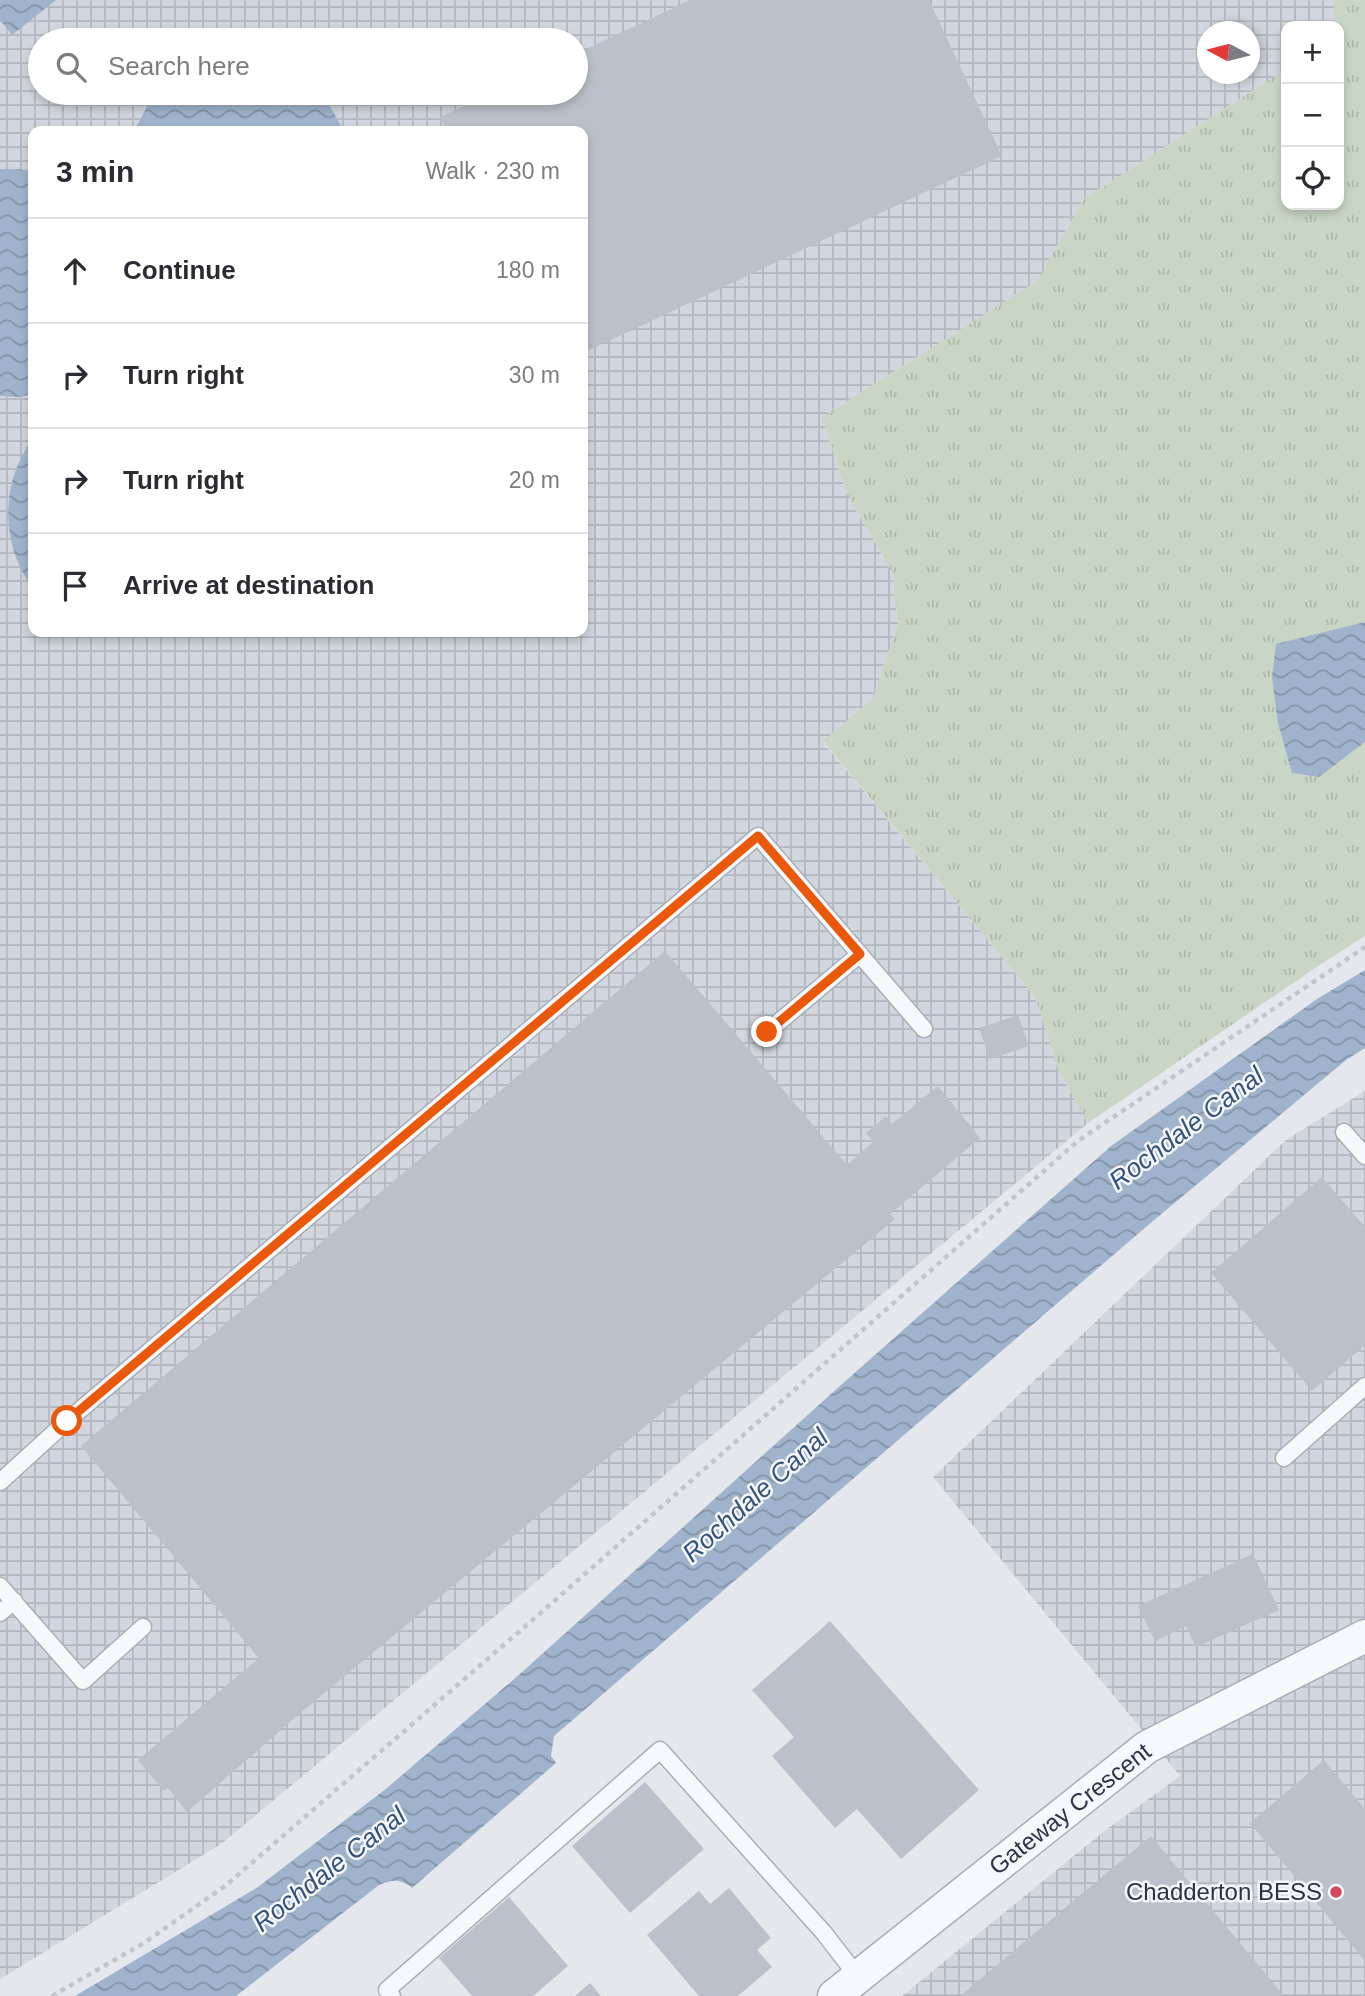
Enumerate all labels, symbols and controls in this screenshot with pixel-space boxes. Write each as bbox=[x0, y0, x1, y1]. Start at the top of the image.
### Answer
north arrow bbox=[1197, 21, 1260, 84]
map controls bbox=[1281, 21, 1344, 210]
button: + bbox=[1281, 21, 1344, 84]
search box bbox=[28, 28, 588, 105]
icon: search bbox=[52, 48, 90, 86]
text: Search here bbox=[108, 51, 250, 81]
button: − bbox=[1281, 84, 1344, 147]
button: locate bbox=[1281, 147, 1344, 210]
text: 3 min bbox=[56, 155, 134, 188]
text: Walk · 230 m bbox=[425, 158, 560, 184]
icon: ahead bbox=[56, 252, 94, 290]
text: Continue bbox=[123, 255, 236, 285]
text: 180 m bbox=[496, 257, 560, 283]
icon: right bbox=[56, 357, 94, 395]
text: Turn right bbox=[123, 360, 244, 390]
text: 30 m bbox=[509, 362, 560, 388]
icon: right bbox=[56, 462, 94, 500]
text: Turn right bbox=[123, 465, 244, 495]
text: 20 m bbox=[509, 467, 560, 493]
icon: arrive bbox=[56, 567, 94, 605]
text: Arrive at destination bbox=[123, 570, 374, 600]
route end bbox=[751, 1016, 782, 1047]
water label: Rochdale Canal bbox=[1103, 1060, 1270, 1196]
route start bbox=[51, 1405, 82, 1436]
water label: Rochdale Canal bbox=[676, 1421, 835, 1568]
street label: Gateway Crescent bbox=[984, 1737, 1156, 1880]
water label: Rochdale Canal bbox=[247, 1799, 412, 1938]
place label: Chadderton BESS bbox=[1126, 1878, 1322, 1905]
marker: Chadderton BESS bbox=[1328, 1884, 1344, 1900]

